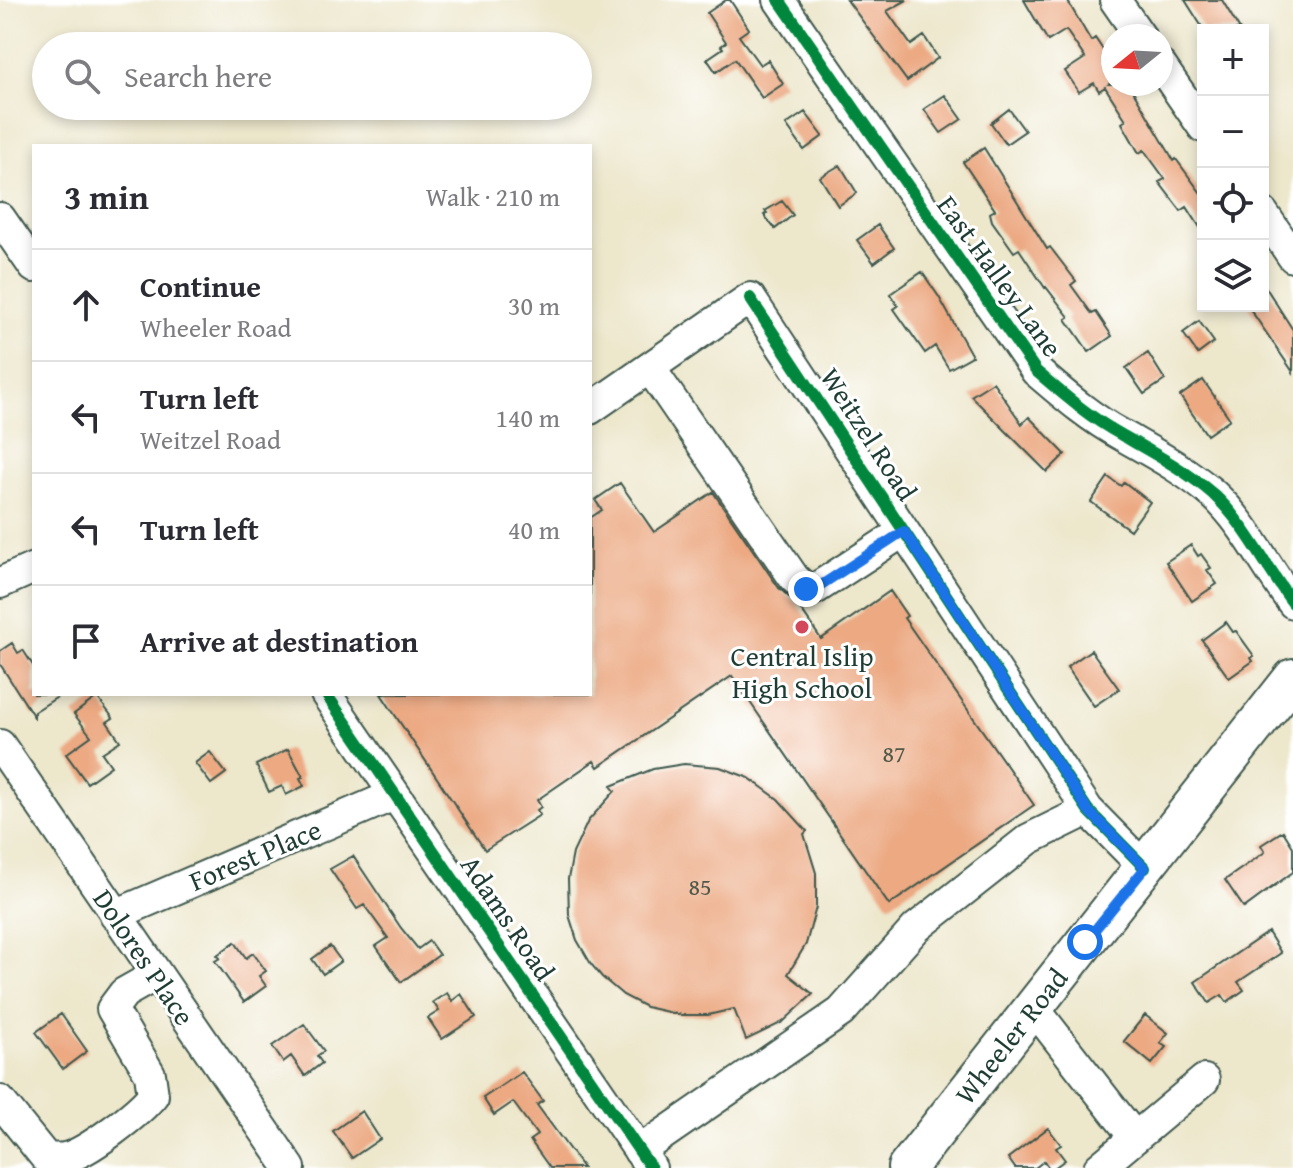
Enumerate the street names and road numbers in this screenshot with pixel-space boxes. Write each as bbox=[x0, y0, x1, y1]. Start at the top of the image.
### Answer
street label: East Halley Lane bbox=[928, 186, 1073, 365]
street label: Weitzel Road bbox=[811, 359, 928, 509]
street label: Forest Place bbox=[182, 808, 327, 901]
street label: Adams Road bbox=[451, 847, 566, 989]
street label: Dolores Place bbox=[84, 880, 205, 1033]
street label: Wheeler Road bbox=[944, 959, 1077, 1113]

